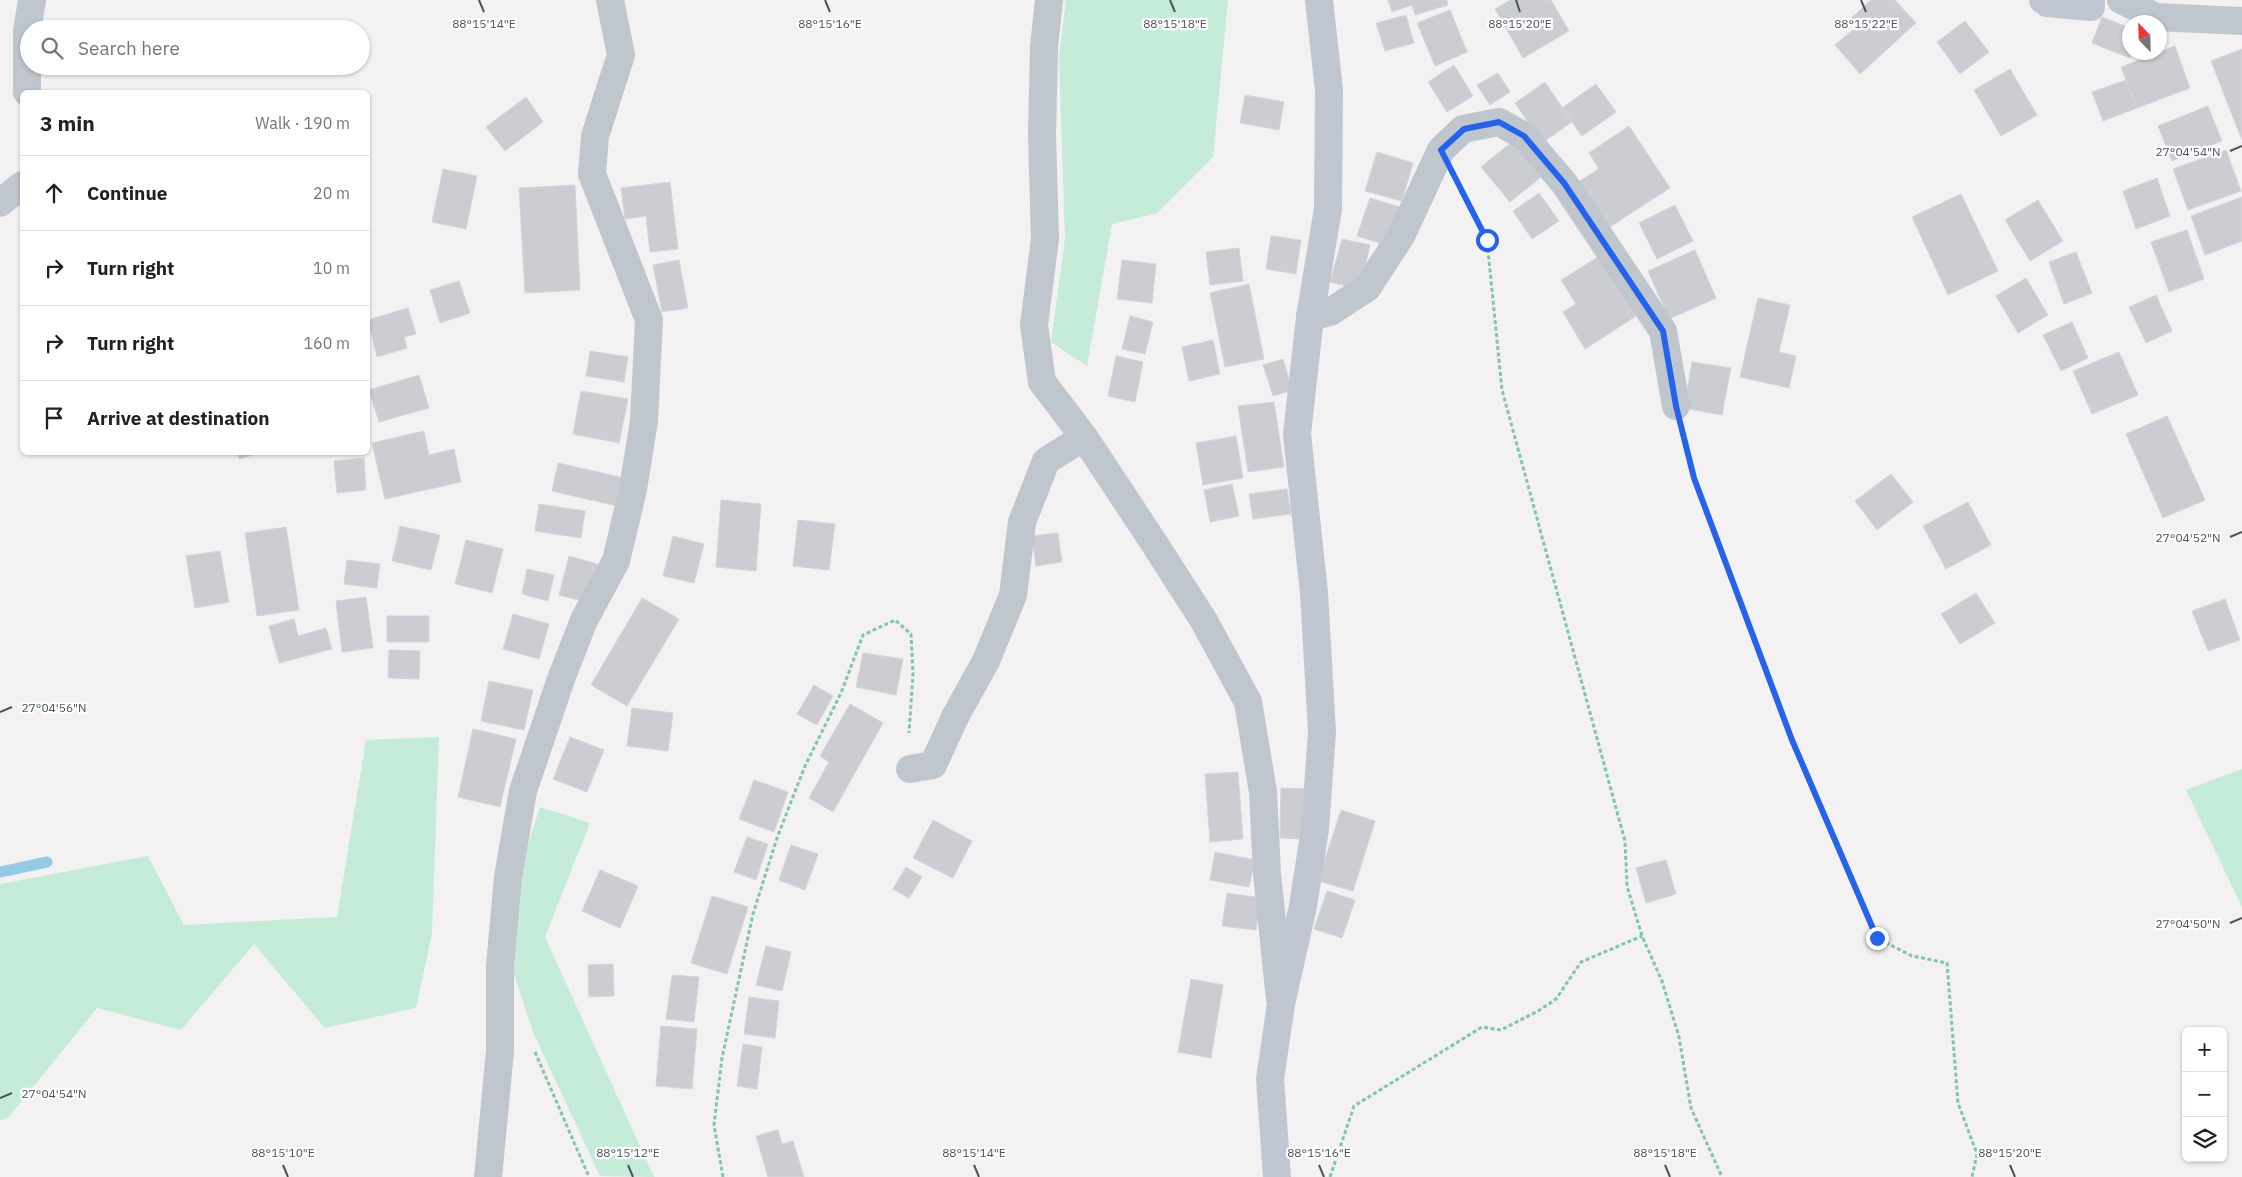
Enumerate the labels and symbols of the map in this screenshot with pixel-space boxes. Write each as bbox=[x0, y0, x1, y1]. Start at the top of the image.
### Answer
north arrow bbox=[2122, 15, 2167, 60]
text: 88°15'14"E bbox=[452, 16, 516, 31]
text: 88°15'16"E bbox=[798, 16, 862, 31]
text: 88°15'18"E bbox=[1143, 16, 1207, 31]
text: 88°15'20"E bbox=[1488, 16, 1552, 31]
text: 88°15'22"E bbox=[1834, 16, 1898, 31]
text: 27°04'54"N bbox=[2155, 144, 2221, 159]
route start bbox=[1476, 229, 1499, 252]
text: 27°04'52"N bbox=[2155, 530, 2221, 545]
text: 27°04'56"N bbox=[21, 700, 87, 715]
text: 27°04'50"N bbox=[2155, 916, 2221, 931]
route end bbox=[1866, 927, 1889, 950]
text: 27°04'54"N bbox=[21, 1086, 87, 1101]
text: 88°15'10"E bbox=[251, 1145, 315, 1160]
text: 88°15'12"E bbox=[596, 1145, 660, 1160]
text: 88°15'14"E bbox=[942, 1145, 1006, 1160]
text: 88°15'16"E bbox=[1287, 1145, 1351, 1160]
text: 88°15'18"E bbox=[1633, 1145, 1697, 1160]
text: 88°15'20"E bbox=[1978, 1145, 2042, 1160]

